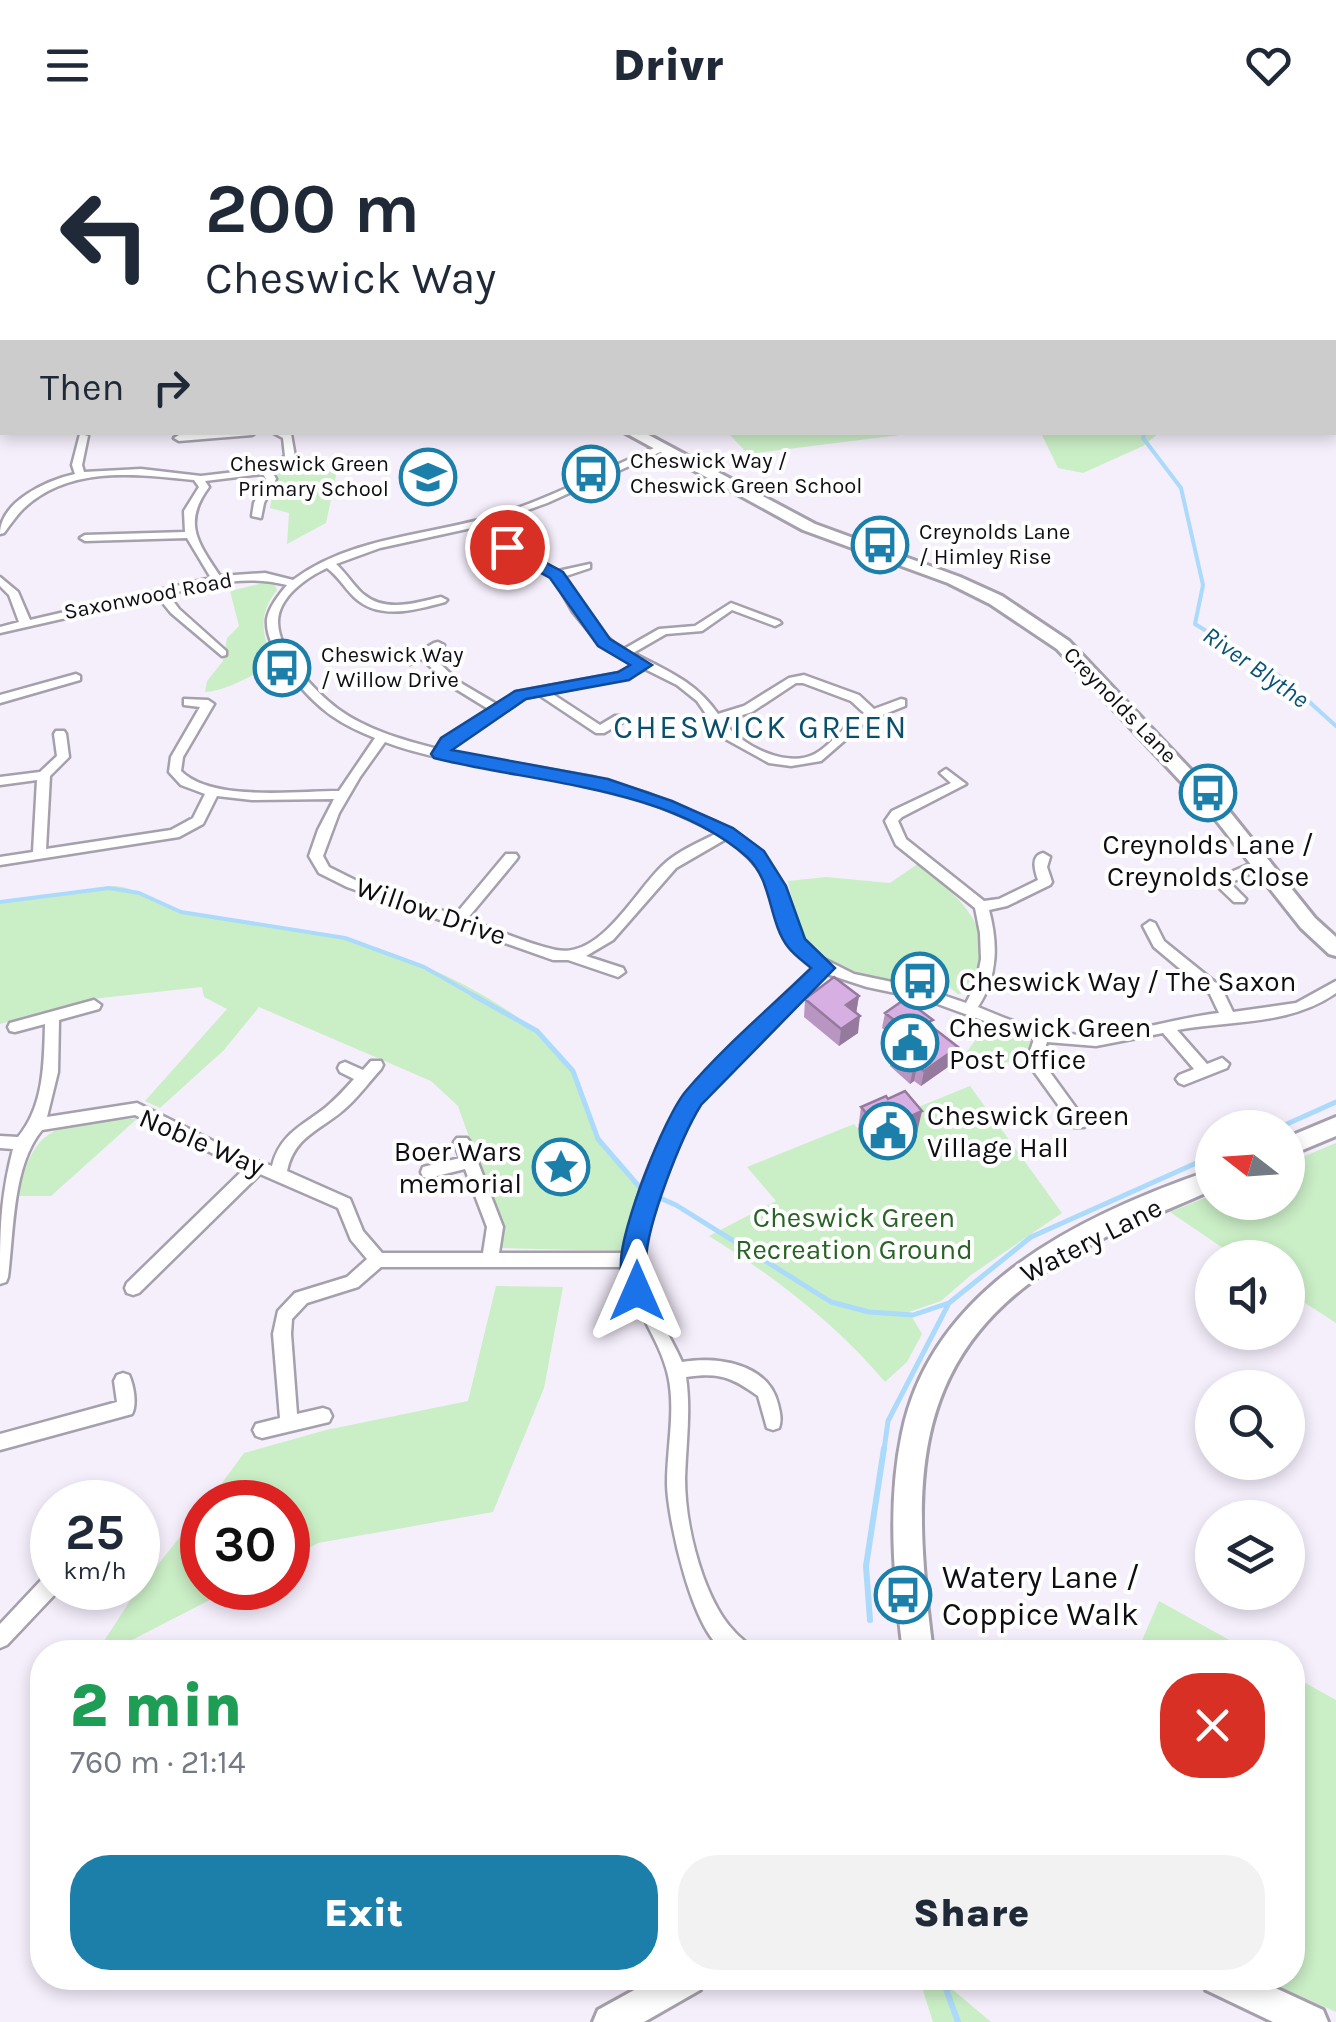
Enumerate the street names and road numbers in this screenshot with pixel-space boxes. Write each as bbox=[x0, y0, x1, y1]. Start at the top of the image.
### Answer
street label: Saxonwood Road bbox=[62, 567, 234, 625]
street label: Creynolds Lane bbox=[1058, 642, 1182, 768]
street label: Willow Drive bbox=[352, 870, 510, 952]
street label: Noble Way bbox=[135, 1101, 269, 1183]
street label: Watery Lane bbox=[1015, 1190, 1167, 1290]

